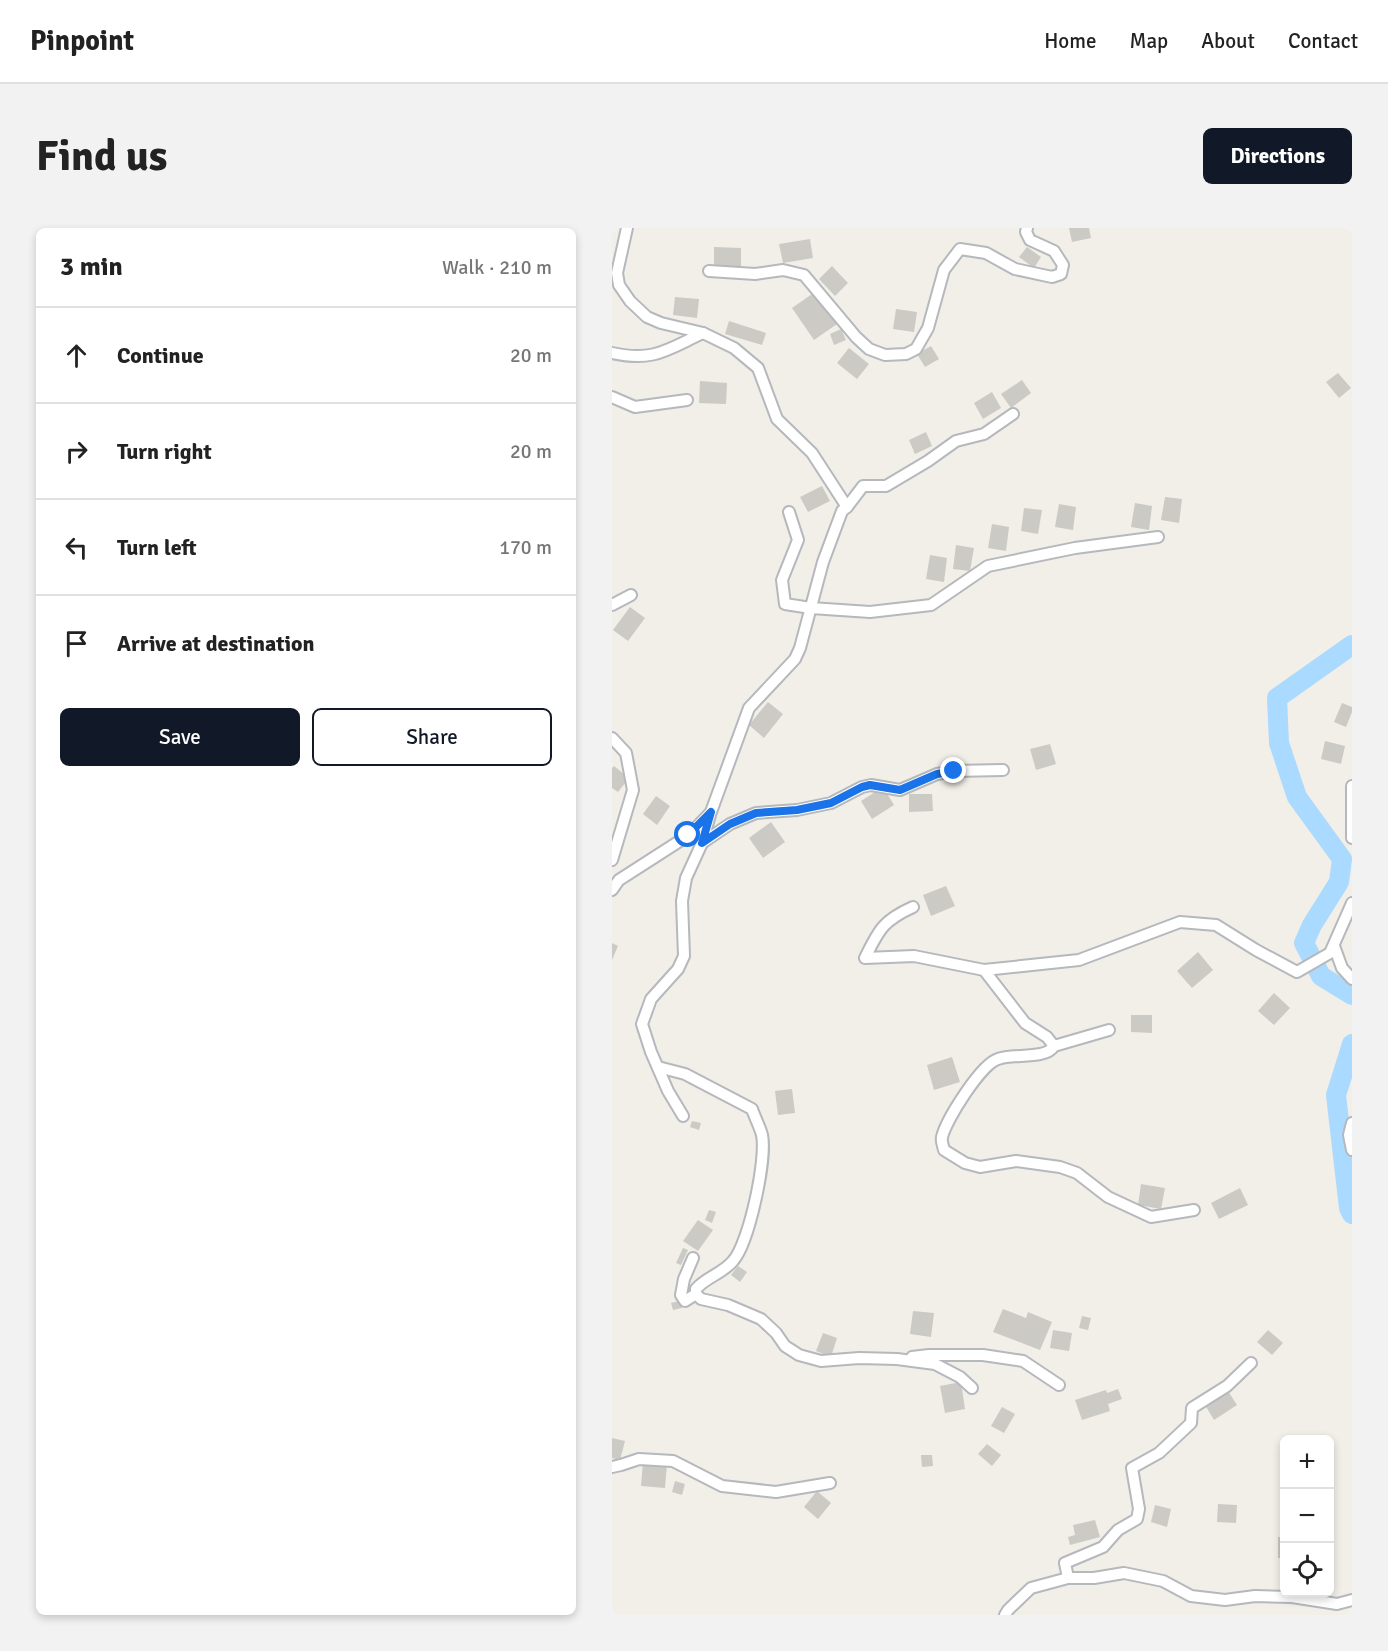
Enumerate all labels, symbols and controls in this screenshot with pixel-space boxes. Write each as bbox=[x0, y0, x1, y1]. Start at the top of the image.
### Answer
text: Pinpoint bbox=[30, 24, 134, 58]
text: Home bbox=[1044, 28, 1097, 54]
text: Map bbox=[1130, 28, 1168, 54]
text: About bbox=[1201, 28, 1255, 54]
text: Contact bbox=[1288, 28, 1358, 54]
button: Directions bbox=[1203, 128, 1352, 184]
text: Find us bbox=[36, 131, 167, 182]
text: 3 min bbox=[60, 251, 123, 283]
text: Walk · 210 m bbox=[442, 255, 552, 280]
icon: ahead bbox=[60, 339, 93, 372]
text: Continue bbox=[117, 342, 204, 369]
text: 20 m bbox=[510, 343, 552, 368]
icon: right bbox=[60, 435, 93, 468]
text: Turn right bbox=[117, 438, 212, 465]
text: 20 m bbox=[510, 439, 552, 464]
icon: left bbox=[60, 531, 93, 564]
text: Turn left bbox=[117, 534, 197, 561]
text: 170 m bbox=[499, 535, 552, 560]
icon: arrive bbox=[60, 627, 93, 660]
text: Arrive at destination bbox=[117, 630, 314, 657]
button: Save bbox=[60, 708, 300, 766]
button: Share bbox=[312, 708, 552, 766]
route end bbox=[940, 757, 966, 783]
route start bbox=[674, 821, 700, 847]
map controls bbox=[1280, 1435, 1334, 1597]
button: + bbox=[1280, 1435, 1334, 1489]
button: − bbox=[1280, 1489, 1334, 1543]
button: locate bbox=[1280, 1543, 1334, 1597]

